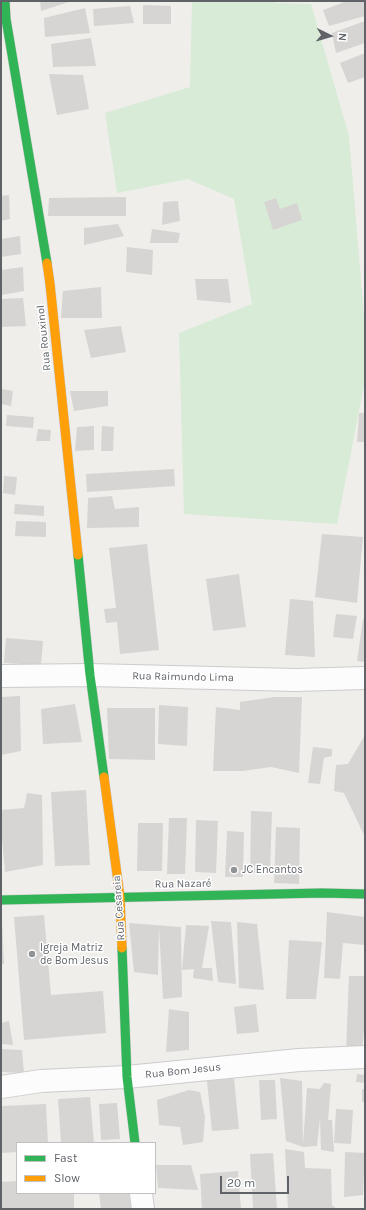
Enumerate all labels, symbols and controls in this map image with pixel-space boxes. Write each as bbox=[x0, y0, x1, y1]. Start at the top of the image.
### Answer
north arrow bbox=[310, 16, 350, 56]
text: N bbox=[336, 33, 349, 42]
street label: Rua Rouxinol bbox=[34, 304, 54, 372]
street label: Rua Raimundo Lima bbox=[132, 670, 234, 684]
place label: JC Encantos bbox=[242, 863, 303, 877]
marker: JC Encantos bbox=[229, 865, 239, 875]
street label: Rua Cesareia bbox=[110, 875, 128, 941]
street label: Rua Nazaré bbox=[155, 877, 211, 891]
place label: Igreja Matriz de Bom Jesus bbox=[40, 941, 109, 967]
marker: Igreja Matriz de Bom Jesus bbox=[27, 949, 37, 959]
street label: Rua Bom Jesus bbox=[144, 1060, 222, 1082]
legend bbox=[16, 1142, 156, 1194]
text: Fast bbox=[54, 1151, 77, 1165]
scale bar bbox=[222, 1168, 291, 1194]
text: Slow bbox=[54, 1171, 80, 1185]
text: 20 m bbox=[227, 1176, 255, 1190]

